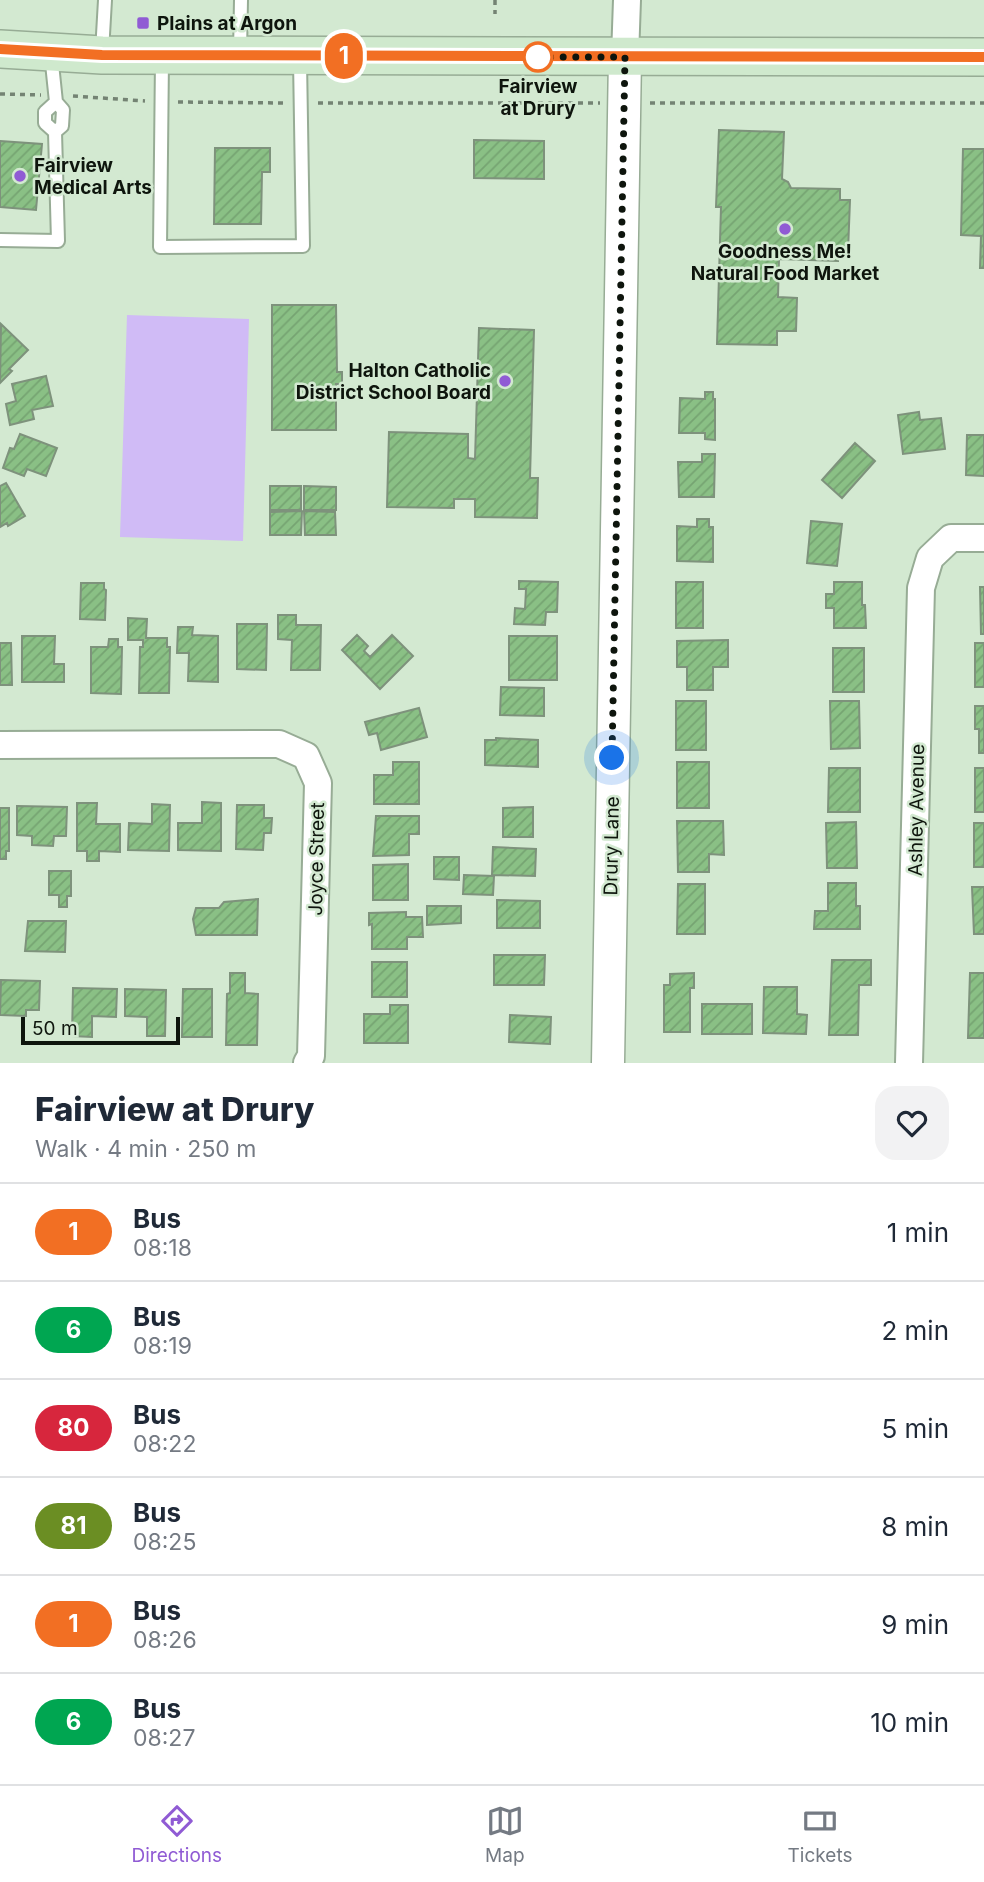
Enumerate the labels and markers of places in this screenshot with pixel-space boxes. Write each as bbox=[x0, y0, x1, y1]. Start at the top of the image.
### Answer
place label: Plains at Argon bbox=[157, 12, 297, 35]
marker: Plains at Argon bbox=[135, 15, 151, 31]
marker: Fairview at Drury bbox=[523, 42, 553, 72]
place label: Fairview at Drury bbox=[499, 75, 577, 120]
place label: Fairview Medical Arts bbox=[34, 154, 152, 199]
marker: Fairview Medical Arts bbox=[12, 168, 28, 184]
marker: Goodness Me! Natural Food Market bbox=[777, 221, 793, 237]
place label: Goodness Me! Natural Food Market bbox=[691, 240, 879, 285]
place label: Halton Catholic District School Board bbox=[296, 359, 491, 404]
marker: Halton Catholic District School Board bbox=[497, 373, 513, 389]

